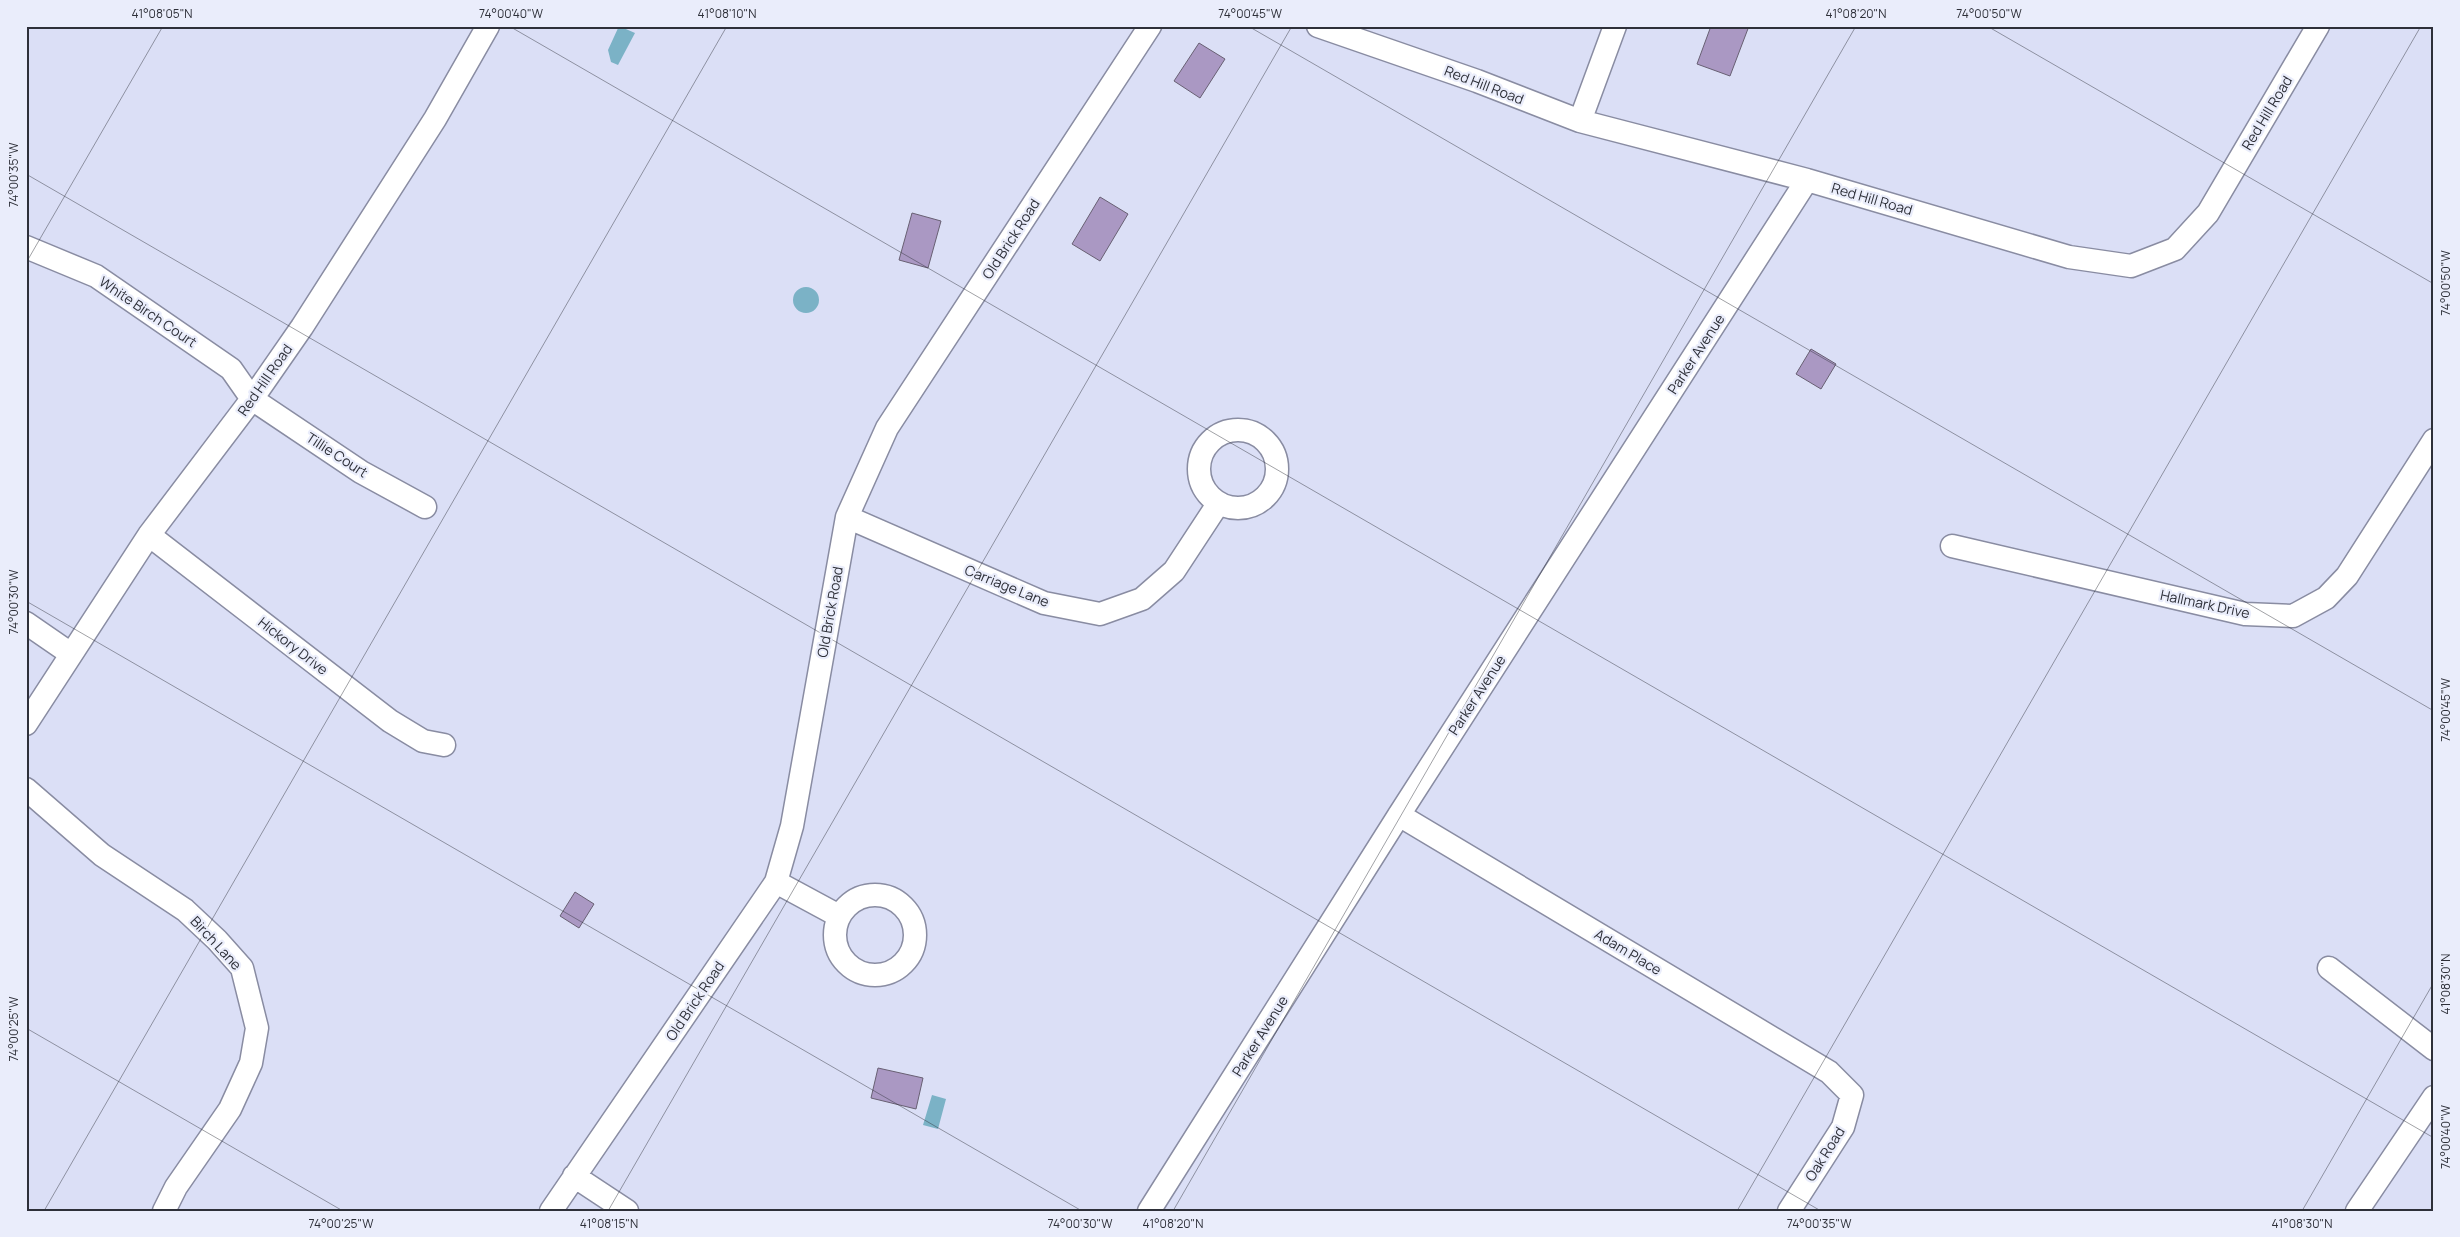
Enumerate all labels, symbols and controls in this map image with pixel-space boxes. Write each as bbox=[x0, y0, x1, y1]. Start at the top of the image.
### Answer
text: 41°08'05"N bbox=[131, 5, 193, 22]
text: 74°00'40"W bbox=[479, 5, 544, 22]
text: 41°08'10"N bbox=[698, 5, 756, 22]
text: 74°00'45"W bbox=[1218, 5, 1283, 22]
text: 41°08'20"N bbox=[1825, 5, 1887, 22]
text: 74°00'50"W bbox=[1956, 5, 2022, 22]
street label: Red Hill Road bbox=[1442, 61, 1527, 108]
street label: Red Hill Road bbox=[2237, 72, 2296, 153]
text: 74°00'35"W bbox=[5, 142, 22, 207]
street label: Red Hill Road bbox=[1829, 178, 1915, 219]
street label: Old Brick Road bbox=[978, 195, 1044, 283]
text: 74°00'50"W bbox=[2437, 250, 2454, 316]
street label: White Birch Court bbox=[96, 272, 201, 352]
street label: Parker Avenue bbox=[1663, 310, 1729, 397]
street label: Red Hill Road bbox=[233, 340, 296, 419]
street label: Tillie Court bbox=[303, 428, 372, 482]
street label: Carriage Lane bbox=[962, 560, 1052, 611]
street label: Old Brick Road bbox=[812, 565, 847, 659]
text: 74°00'30"W bbox=[5, 569, 22, 635]
street label: Hallmark Drive bbox=[2159, 585, 2252, 622]
street label: Hickory Drive bbox=[255, 612, 332, 679]
street label: Parker Avenue bbox=[1444, 651, 1510, 738]
text: 74°00'45"W bbox=[2437, 677, 2454, 742]
street label: Birch Lane bbox=[187, 912, 246, 974]
street label: Adam Place bbox=[1591, 924, 1665, 979]
text: 41°08'30"N bbox=[2437, 954, 2454, 1014]
street label: Old Brick Road bbox=[661, 957, 728, 1044]
street label: Parker Avenue bbox=[1227, 992, 1292, 1080]
text: 74°00'25"W bbox=[5, 996, 22, 1061]
text: 74°00'40"W bbox=[2437, 1104, 2454, 1169]
street label: Oak Road bbox=[1800, 1123, 1849, 1185]
text: 74°00'25"W bbox=[309, 1215, 374, 1232]
text: 41°08'15"N bbox=[580, 1215, 638, 1232]
text: 74°00'30"W bbox=[1047, 1215, 1113, 1232]
text: 41°08'20"N bbox=[1142, 1215, 1204, 1232]
text: 74°00'35"W bbox=[1787, 1215, 1852, 1232]
text: 41°08'30"N bbox=[2272, 1215, 2332, 1232]

